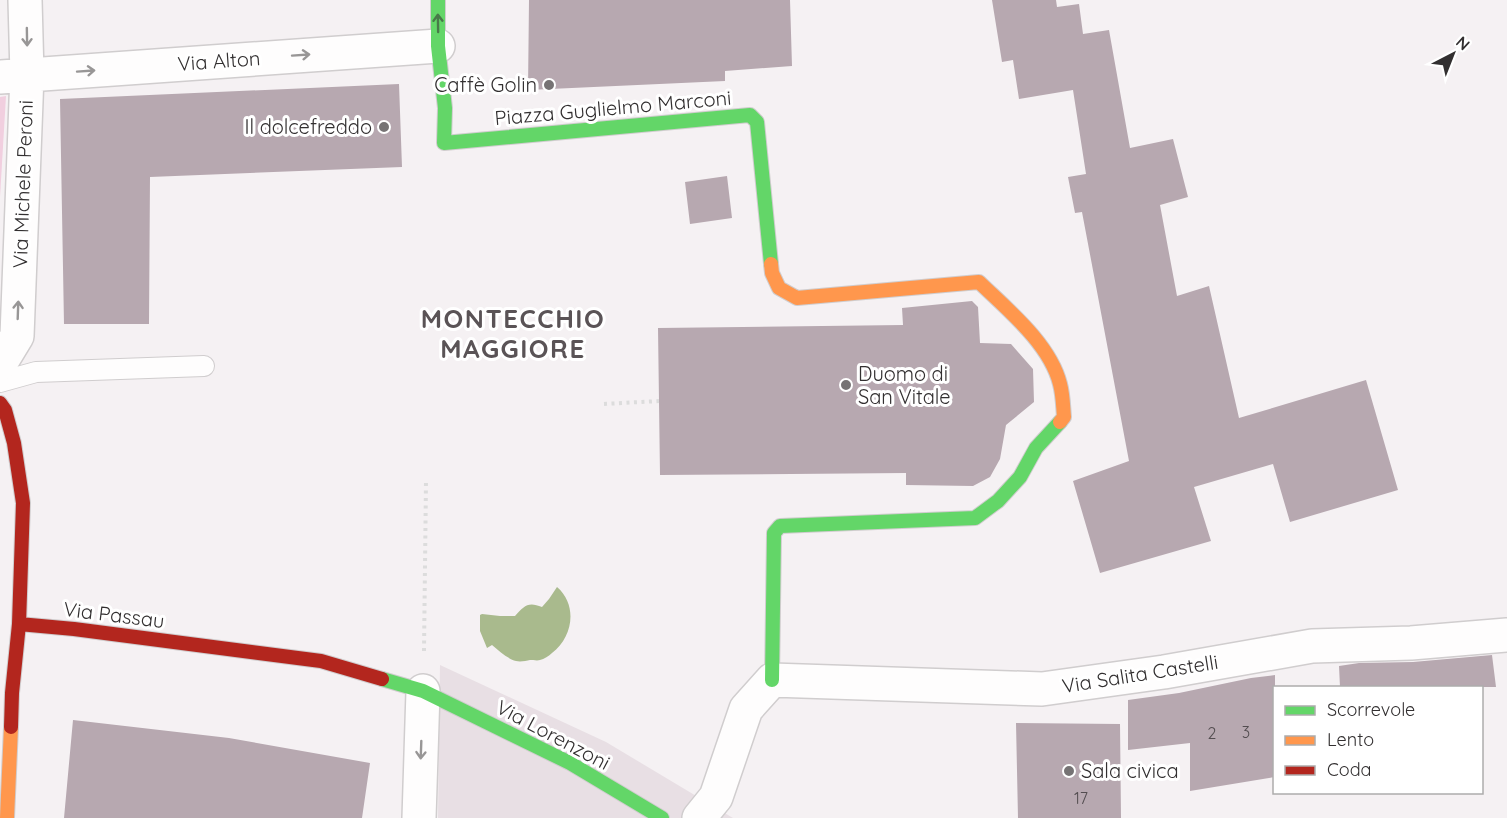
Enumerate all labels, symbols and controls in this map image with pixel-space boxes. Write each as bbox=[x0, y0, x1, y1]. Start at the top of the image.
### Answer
one-way arrow bbox=[432, 13, 444, 33]
north arrow bbox=[1423, 24, 1483, 84]
one-way arrow bbox=[21, 27, 32, 47]
text: N bbox=[1452, 31, 1474, 54]
street label: Via Alton bbox=[177, 45, 261, 76]
one-way arrow bbox=[291, 50, 311, 61]
one-way arrow bbox=[75, 65, 95, 76]
place label: Caffè Golin bbox=[434, 72, 537, 97]
marker: Caffè Golin bbox=[542, 78, 556, 92]
street label: Piazza Guglielmo Marconi bbox=[494, 85, 732, 130]
street label: Via Michele Peroni bbox=[7, 99, 38, 269]
place label: Il dolcefreddo bbox=[245, 114, 372, 139]
marker: Il dolcefreddo bbox=[377, 120, 391, 134]
one-way arrow bbox=[12, 301, 23, 321]
district label: MONTECCHIO MAGGIORE bbox=[421, 302, 605, 365]
place label: Duomo di San Vitale bbox=[858, 361, 951, 409]
marker: Duomo di San Vitale bbox=[839, 378, 853, 392]
street label: Via Passau bbox=[62, 596, 166, 633]
street label: Via Salita Castelli bbox=[1060, 649, 1220, 698]
legend bbox=[1273, 686, 1483, 794]
street label: Via Lorenzoni bbox=[492, 694, 614, 775]
text: Scorrevole bbox=[1327, 698, 1415, 721]
house number: 3 bbox=[1242, 722, 1250, 742]
house number: 2 bbox=[1208, 723, 1217, 743]
text: Lento bbox=[1327, 728, 1374, 751]
one-way arrow bbox=[415, 739, 427, 759]
place label: Sala civica bbox=[1081, 758, 1179, 783]
text: Coda bbox=[1327, 758, 1371, 781]
marker: Sala civica bbox=[1062, 764, 1076, 778]
house number: 17 bbox=[1074, 788, 1088, 808]

